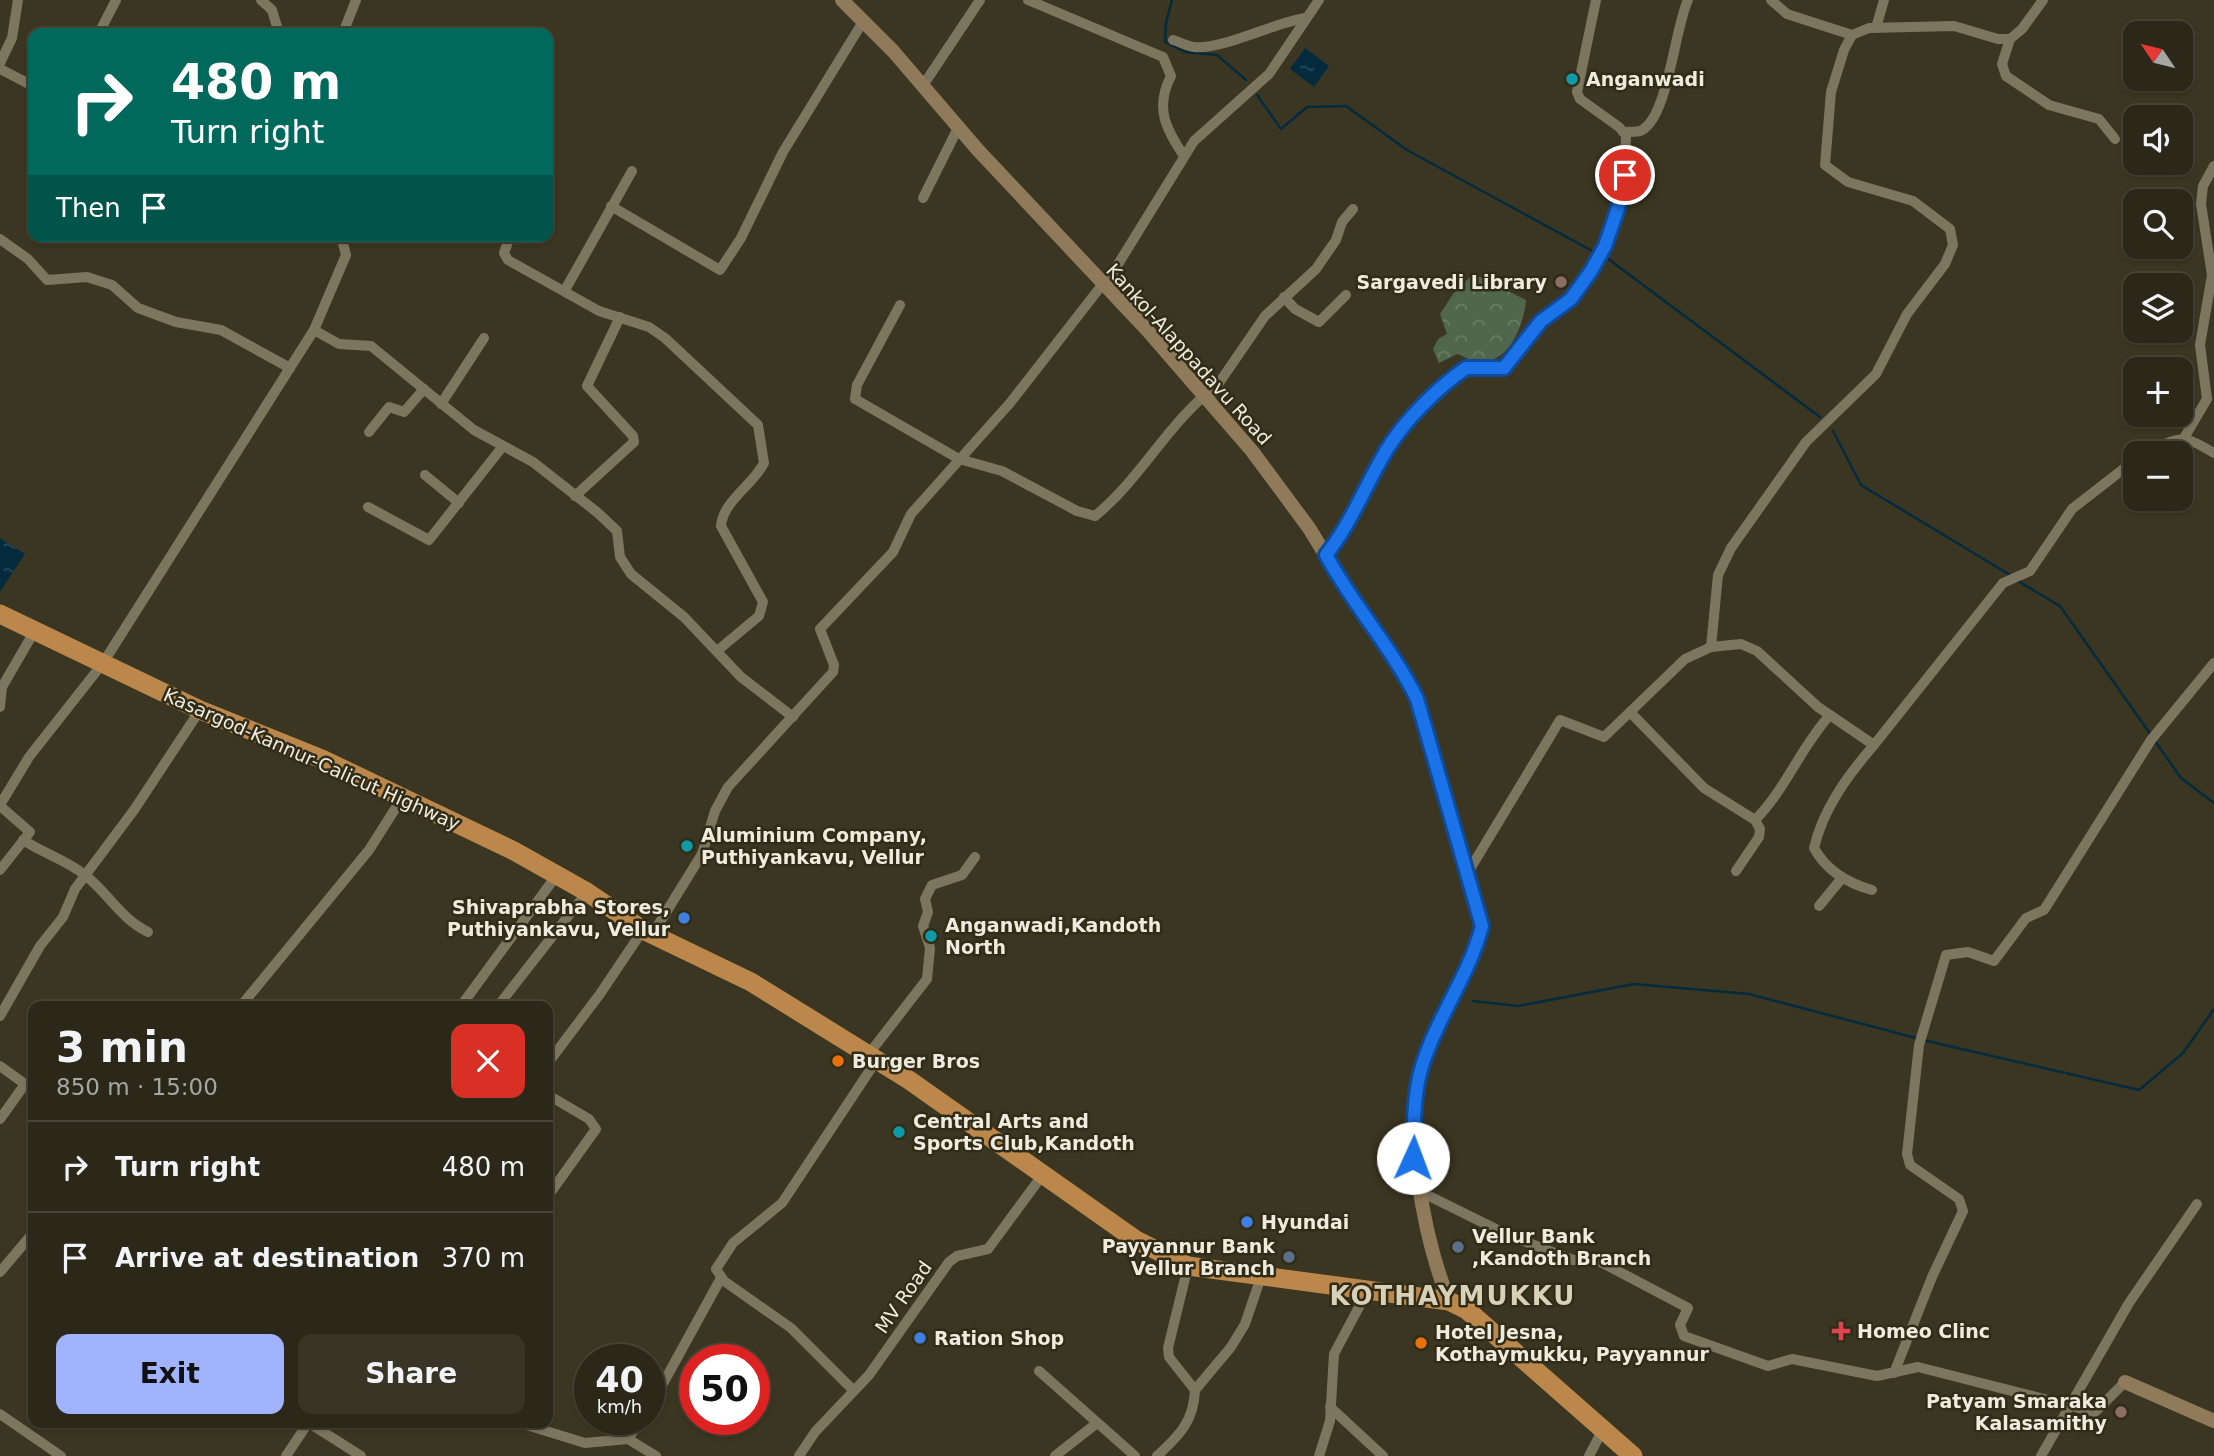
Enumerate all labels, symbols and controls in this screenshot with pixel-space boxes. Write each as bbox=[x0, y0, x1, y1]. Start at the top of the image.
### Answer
north arrow bbox=[2123, 21, 2193, 91]
map controls bbox=[2123, 21, 2193, 511]
text: 480 m bbox=[171, 54, 341, 111]
icon: right bbox=[56, 56, 147, 147]
place label: Anganwadi bbox=[1586, 68, 1705, 90]
marker: Anganwadi bbox=[1564, 71, 1580, 87]
button: sound bbox=[2123, 105, 2193, 175]
text: Turn right bbox=[171, 113, 324, 151]
pin bbox=[1595, 145, 1655, 205]
icon: arrive bbox=[1606, 156, 1644, 194]
icon: arrive bbox=[135, 189, 173, 227]
button: search bbox=[2123, 189, 2193, 259]
text: Then bbox=[56, 193, 121, 223]
street label: Kankol-Alappadavu Road bbox=[1102, 259, 1276, 449]
place label: Sargavedi Library bbox=[1357, 271, 1548, 293]
button: layers bbox=[2123, 273, 2193, 343]
marker: Sargavedi Library bbox=[1553, 274, 1569, 290]
button: + bbox=[2123, 357, 2193, 427]
button: − bbox=[2123, 441, 2193, 511]
street label: Kasargod-Kannur-Calicut Highway bbox=[160, 683, 464, 835]
place label: Aluminium Company, Puthiyankavu, Vellur bbox=[701, 824, 927, 868]
marker: Aluminium Company, Puthiyankavu, Vellur bbox=[679, 838, 695, 854]
place label: Shivaprabha Stores, Puthiyankavu, Vellur bbox=[447, 896, 671, 940]
marker: Shivaprabha Stores, Puthiyankavu, Vellur bbox=[676, 910, 692, 926]
place label: Anganwadi,Kandoth North bbox=[945, 914, 1161, 958]
marker: Anganwadi,Kandoth North bbox=[923, 928, 939, 944]
text: 3 min bbox=[56, 1023, 188, 1072]
button: close bbox=[451, 1024, 525, 1098]
place label: Burger Bros bbox=[852, 1050, 980, 1072]
marker: Burger Bros bbox=[830, 1053, 846, 1069]
text: 850 m · 15:00 bbox=[56, 1074, 218, 1100]
place label: Central Arts and Sports Club,Kandoth bbox=[913, 1110, 1135, 1154]
position arrow bbox=[1376, 1121, 1450, 1195]
marker: Central Arts and Sports Club,Kandoth bbox=[891, 1124, 907, 1140]
icon: right bbox=[56, 1148, 94, 1186]
text: Turn right bbox=[115, 1152, 260, 1182]
text: 480 m bbox=[442, 1152, 525, 1182]
place label: Hyundai bbox=[1261, 1211, 1349, 1233]
marker: Hyundai bbox=[1239, 1214, 1255, 1230]
place label: Vellur Bank ,Kandoth Branch bbox=[1472, 1225, 1651, 1269]
place label: Payyannur Bank Vellur Branch bbox=[1102, 1235, 1275, 1279]
icon: arrive bbox=[56, 1239, 94, 1277]
marker: Vellur Bank ,Kandoth Branch bbox=[1450, 1239, 1466, 1255]
text: Arrive at destination bbox=[115, 1243, 419, 1273]
text: 370 m bbox=[442, 1243, 525, 1273]
marker: Payyannur Bank Vellur Branch bbox=[1281, 1249, 1297, 1265]
street label: MV Road bbox=[870, 1257, 936, 1337]
district label: KOTHAYMUKKU bbox=[1330, 1281, 1576, 1311]
place label: Homeo Clinc bbox=[1857, 1320, 1990, 1342]
place label: Hotel Jesna, Kothaymukku, Payyannur bbox=[1435, 1321, 1709, 1365]
marker: Homeo Clinc bbox=[1831, 1321, 1851, 1341]
place label: Ration Shop bbox=[934, 1327, 1064, 1349]
marker: Ration Shop bbox=[912, 1330, 928, 1346]
button: Exit bbox=[56, 1334, 284, 1414]
button: Share bbox=[298, 1334, 525, 1414]
marker: Hotel Jesna, Kothaymukku, Payyannur bbox=[1413, 1335, 1429, 1351]
speed limit sign: 50 bbox=[679, 1344, 770, 1435]
text: 40 bbox=[595, 1360, 644, 1400]
place label: Patyam Smaraka Kalasamithy bbox=[1926, 1390, 2108, 1434]
text: km/h bbox=[597, 1396, 642, 1417]
marker: Patyam Smaraka Kalasamithy bbox=[2113, 1404, 2129, 1420]

